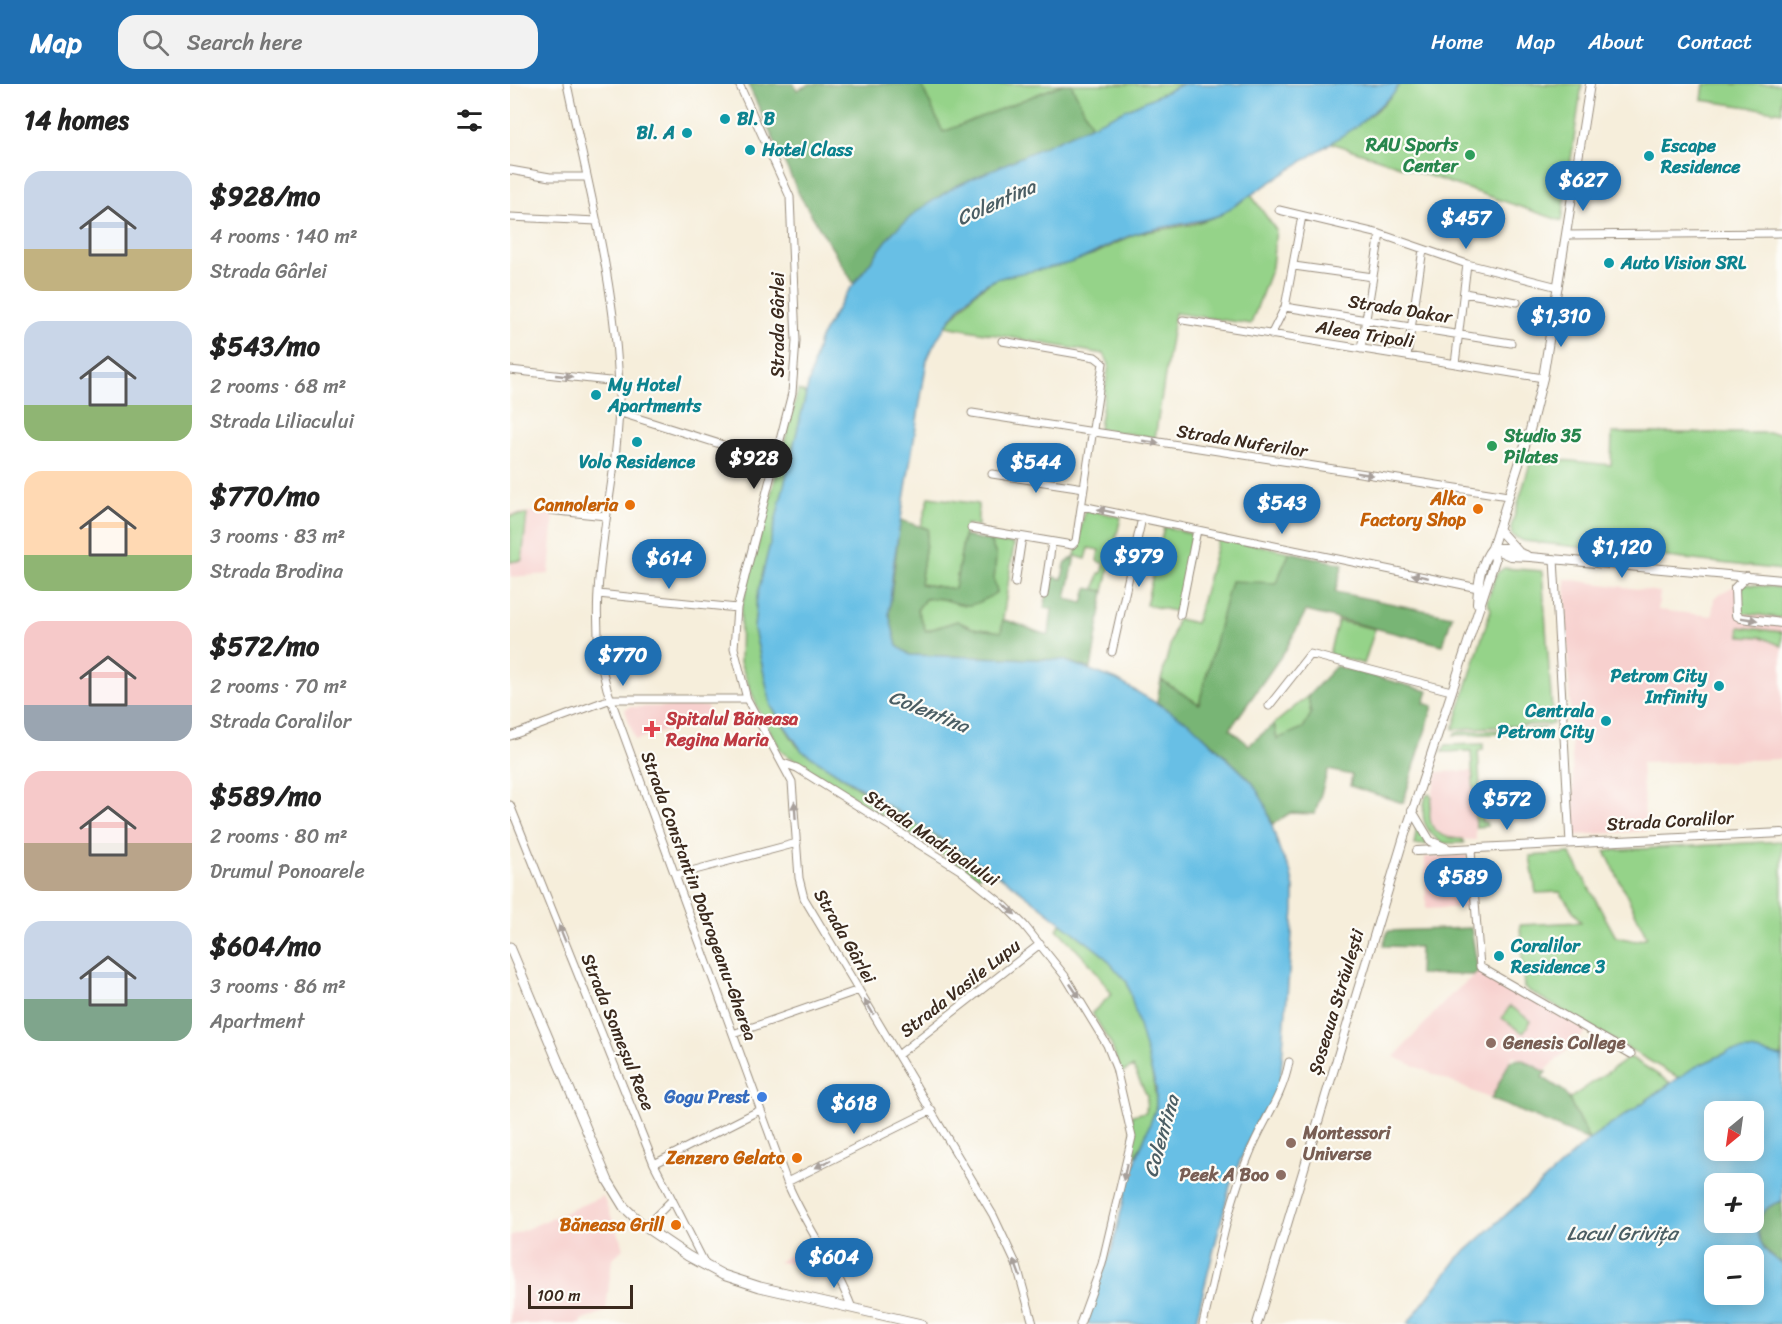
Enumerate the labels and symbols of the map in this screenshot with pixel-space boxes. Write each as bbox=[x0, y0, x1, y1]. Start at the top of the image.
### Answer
place label: Bl. B bbox=[737, 103, 776, 135]
marker: Bl. B bbox=[718, 112, 732, 126]
place label: Bl. A bbox=[637, 117, 675, 149]
marker: Bl. A bbox=[680, 126, 694, 140]
place label: RAU Sports Center bbox=[1365, 129, 1460, 182]
place label: Escape Residence bbox=[1660, 130, 1741, 183]
place label: Hotel Class bbox=[761, 134, 853, 166]
marker: Hotel Class bbox=[743, 143, 757, 157]
marker: RAU Sports Center bbox=[1463, 148, 1477, 162]
marker: Escape Residence bbox=[1642, 149, 1656, 163]
pin: $627 bbox=[1547, 161, 1619, 212]
water label: Colentina bbox=[951, 169, 1043, 235]
pin: $457 bbox=[1430, 199, 1502, 250]
place label: Auto Vision SRL bbox=[1620, 247, 1747, 279]
marker: Auto Vision SRL bbox=[1602, 256, 1616, 270]
street label: Strada Gârlei bbox=[762, 271, 794, 378]
street label: Strada Dakar bbox=[1346, 285, 1456, 333]
pin: $1,310 bbox=[1512, 297, 1610, 348]
street label: Aleea Tripoli bbox=[1313, 310, 1417, 358]
place label: My Hotel Apartments bbox=[607, 369, 702, 422]
one-way arrow bbox=[555, 371, 574, 381]
marker: My Hotel Apartments bbox=[589, 388, 603, 402]
street label: Strada Nuferilor bbox=[1174, 415, 1311, 467]
place label: Studio 35 Pilates bbox=[1503, 420, 1582, 473]
marker: Volo Residence bbox=[630, 435, 644, 449]
one-way arrow bbox=[1142, 438, 1161, 447]
pin: $928 bbox=[718, 439, 790, 490]
marker: Studio 35 Pilates bbox=[1485, 439, 1499, 453]
pin: $544 bbox=[1000, 443, 1072, 494]
place label: Volo Residence bbox=[579, 446, 695, 478]
one-way arrow bbox=[1355, 470, 1374, 479]
place label: Alka Factory Shop bbox=[1360, 483, 1466, 536]
pin: $543 bbox=[1246, 484, 1318, 535]
place label: Cannoleria bbox=[533, 489, 619, 521]
marker: Cannoleria bbox=[623, 498, 637, 512]
marker: Alka Factory Shop bbox=[1471, 502, 1485, 516]
one-way arrow bbox=[1096, 506, 1115, 515]
pin: $1,120 bbox=[1573, 528, 1671, 579]
pin: $979 bbox=[1103, 537, 1175, 588]
pin: $614 bbox=[633, 539, 705, 590]
one-way arrow bbox=[1411, 571, 1430, 580]
one-way arrow bbox=[1740, 614, 1759, 623]
pin: $770 bbox=[587, 636, 659, 687]
place label: Petrom City Infinity bbox=[1611, 660, 1708, 713]
marker: Petrom City Infinity bbox=[1712, 679, 1726, 693]
water label: Colentina bbox=[883, 680, 976, 744]
place label: Centrala Petrom City bbox=[1498, 695, 1595, 748]
place label: Spitalul Băneasa Regina Maria bbox=[665, 703, 799, 756]
marker: Centrala Petrom City bbox=[1599, 714, 1613, 728]
marker: Spitalul Băneasa Regina Maria bbox=[643, 720, 661, 738]
street label: Strada Constantin Dobrogeanu-Gherea bbox=[632, 747, 766, 1045]
pin: $572 bbox=[1471, 780, 1543, 831]
street label: Strada Madrigalului bbox=[858, 781, 1007, 896]
one-way arrow bbox=[790, 801, 799, 820]
street label: Strada Coralilor bbox=[1606, 802, 1736, 840]
pin: $589 bbox=[1427, 858, 1499, 909]
street label: Strada Gârlei bbox=[805, 882, 886, 990]
one-way arrow bbox=[1001, 902, 1016, 915]
one-way arrow bbox=[557, 924, 566, 942]
street label: Șoseaua Străulești bbox=[1299, 924, 1374, 1079]
street label: Strada Vasile Lupu bbox=[892, 930, 1028, 1046]
place label: Coralilor Residence 3 bbox=[1510, 930, 1605, 983]
street label: Strada Someșul Rece bbox=[572, 948, 664, 1116]
marker: Coralilor Residence 3 bbox=[1492, 949, 1506, 963]
one-way arrow bbox=[1069, 982, 1080, 999]
one-way arrow bbox=[864, 999, 875, 1015]
place label: Genesis College bbox=[1502, 1027, 1626, 1059]
marker: Genesis College bbox=[1484, 1036, 1498, 1050]
place label: Gogu Prest bbox=[663, 1081, 750, 1113]
pin: $618 bbox=[818, 1084, 890, 1135]
water label: Colentina bbox=[1133, 1089, 1190, 1181]
marker: Gogu Prest bbox=[755, 1090, 769, 1104]
north arrow bbox=[1704, 1101, 1764, 1161]
place label: Montessori Universe bbox=[1302, 1117, 1392, 1170]
marker: Montessori Universe bbox=[1284, 1136, 1298, 1150]
place label: Zenzero Gelato bbox=[665, 1142, 785, 1174]
marker: Zenzero Gelato bbox=[790, 1151, 804, 1165]
place label: Peek A Boo bbox=[1179, 1159, 1270, 1191]
one-way arrow bbox=[815, 1160, 832, 1169]
one-way arrow bbox=[1119, 1163, 1129, 1182]
marker: Peek A Boo bbox=[1274, 1168, 1288, 1182]
place label: Băneasa Grill bbox=[560, 1209, 665, 1241]
water label: Lacul Grivița bbox=[1567, 1216, 1680, 1251]
marker: Băneasa Grill bbox=[669, 1218, 683, 1232]
pin: $604 bbox=[798, 1238, 870, 1289]
one-way arrow bbox=[1011, 1259, 1021, 1277]
scale bar bbox=[528, 1282, 633, 1310]

